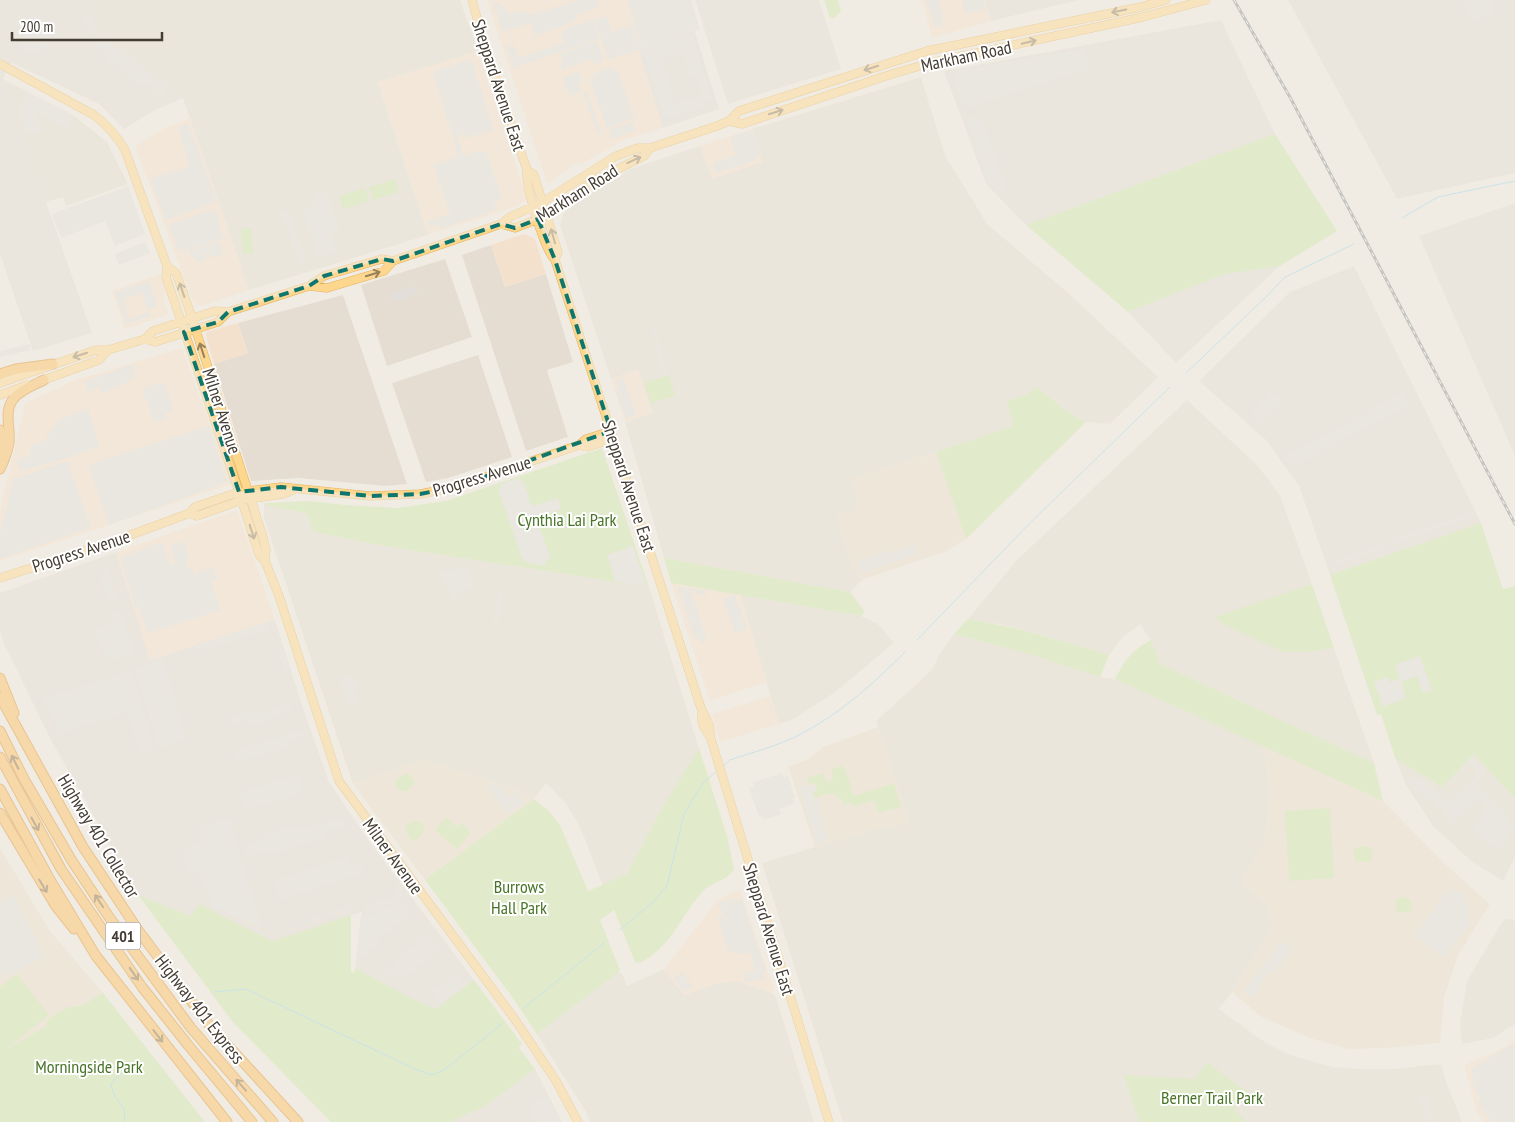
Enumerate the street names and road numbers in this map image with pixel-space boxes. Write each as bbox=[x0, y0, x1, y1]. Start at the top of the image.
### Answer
street label: Sheppard Avenue East bbox=[467, 16, 531, 154]
street label: Markham Road bbox=[919, 35, 1013, 77]
street label: Markham Road bbox=[532, 159, 622, 227]
street label: Milner Avenue bbox=[197, 365, 247, 457]
street label: Sheppard Avenue East bbox=[597, 417, 661, 555]
street label: Progress Avenue bbox=[430, 450, 534, 502]
street label: Progress Avenue bbox=[29, 524, 133, 578]
street label: Highway 401 Collector bbox=[53, 770, 145, 902]
street label: Milner Avenue bbox=[358, 813, 428, 899]
street label: Sheppard Avenue East bbox=[738, 860, 800, 998]
road number: 401 bbox=[106, 922, 140, 949]
street label: Highway 401 Express bbox=[150, 950, 250, 1068]

